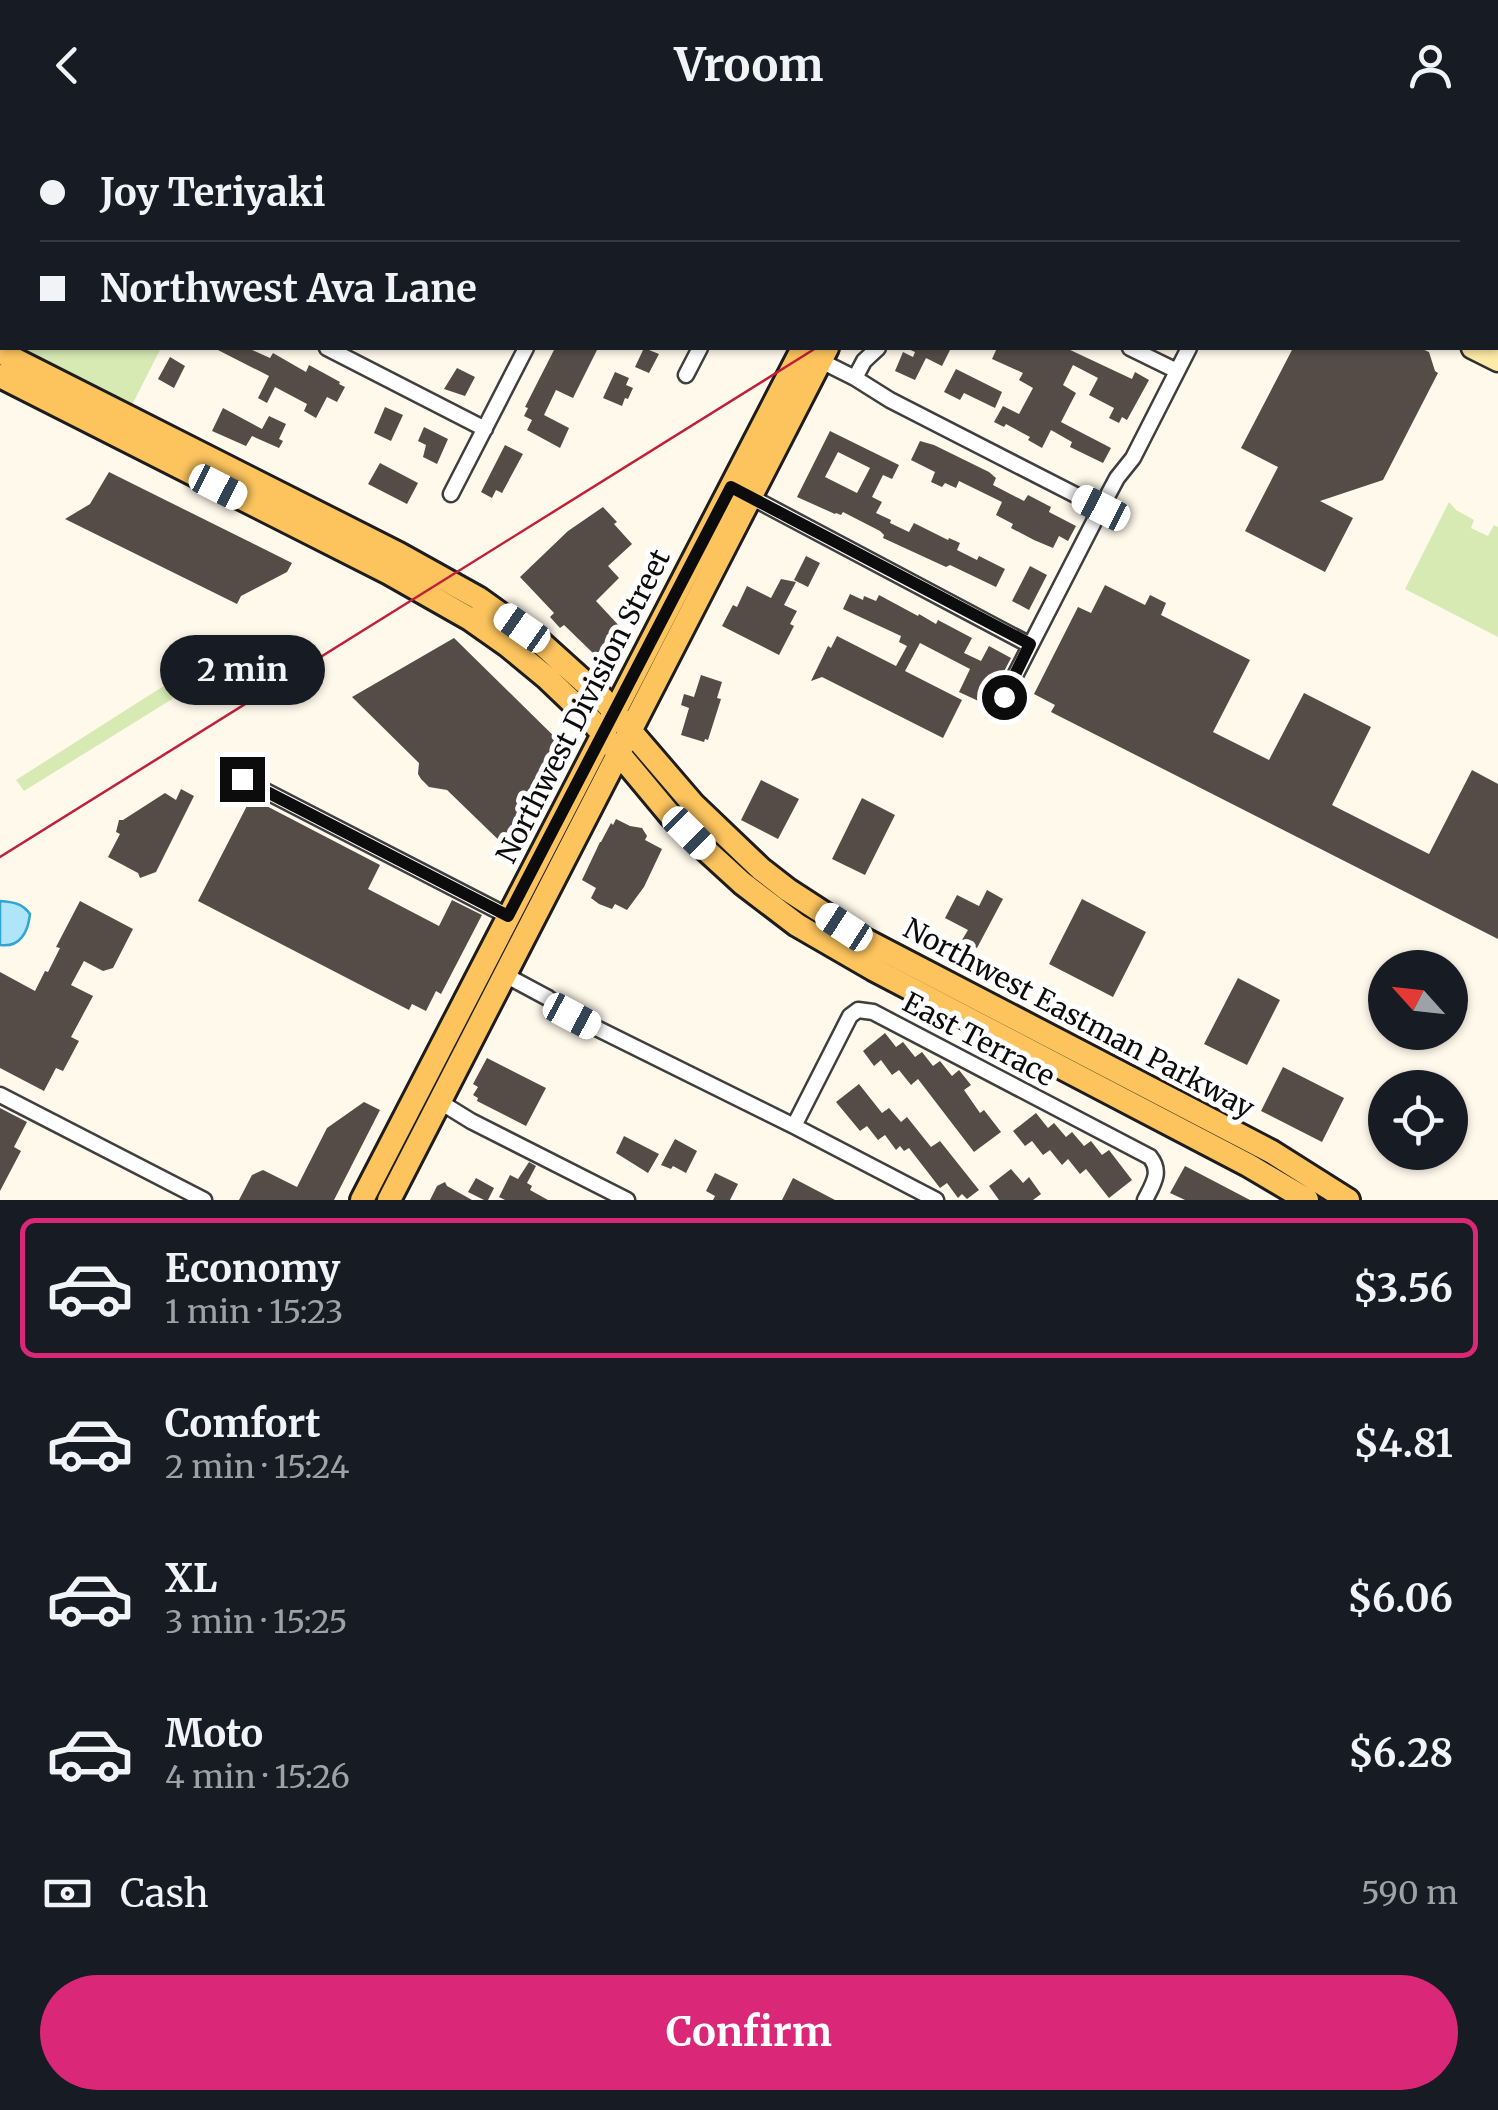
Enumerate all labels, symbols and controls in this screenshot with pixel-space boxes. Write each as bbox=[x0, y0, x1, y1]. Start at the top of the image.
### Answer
text: Vroom bbox=[674, 37, 824, 93]
icon: back bbox=[40, 38, 95, 93]
icon: person bbox=[1403, 38, 1458, 93]
text: Joy Teriyaki bbox=[100, 169, 325, 216]
text: Northwest Ava Lane bbox=[100, 265, 477, 312]
car bbox=[184, 460, 252, 514]
car bbox=[1067, 481, 1135, 535]
street label: Northwest Division Street bbox=[488, 543, 678, 869]
car bbox=[489, 599, 555, 657]
callout: 2 min bbox=[160, 634, 324, 704]
text: 2 min bbox=[197, 650, 288, 690]
route start bbox=[982, 675, 1027, 720]
route end bbox=[220, 757, 265, 802]
car bbox=[657, 801, 721, 865]
car bbox=[811, 898, 877, 956]
street label: Northwest Eastman Parkway bbox=[897, 910, 1261, 1126]
north arrow bbox=[1368, 950, 1468, 1050]
map controls bbox=[1368, 950, 1468, 1170]
street label: East Terrace bbox=[897, 984, 1061, 1094]
car bbox=[538, 989, 606, 1043]
button: locate bbox=[1368, 1070, 1468, 1170]
icon: car bbox=[45, 1243, 135, 1333]
text: Economy bbox=[165, 1245, 340, 1292]
text: $3.56 bbox=[1353, 1265, 1453, 1312]
text: 1 min · 15:23 bbox=[165, 1292, 343, 1332]
icon: car bbox=[45, 1398, 135, 1488]
text: Comfort bbox=[165, 1400, 321, 1447]
text: $4.81 bbox=[1353, 1420, 1453, 1467]
text: 2 min · 15:24 bbox=[165, 1447, 349, 1487]
icon: car bbox=[45, 1553, 135, 1643]
text: XL bbox=[165, 1555, 217, 1602]
text: $6.06 bbox=[1347, 1575, 1453, 1622]
text: 3 min · 15:25 bbox=[165, 1602, 347, 1642]
icon: car bbox=[45, 1708, 135, 1798]
text: Moto bbox=[165, 1710, 263, 1757]
text: $6.28 bbox=[1348, 1730, 1453, 1777]
text: 4 min · 15:26 bbox=[165, 1757, 350, 1797]
icon: cash bbox=[40, 1866, 95, 1921]
text: Cash bbox=[120, 1870, 209, 1917]
text: 590 m bbox=[1361, 1873, 1458, 1913]
button: Confirm bbox=[40, 1975, 1458, 2090]

